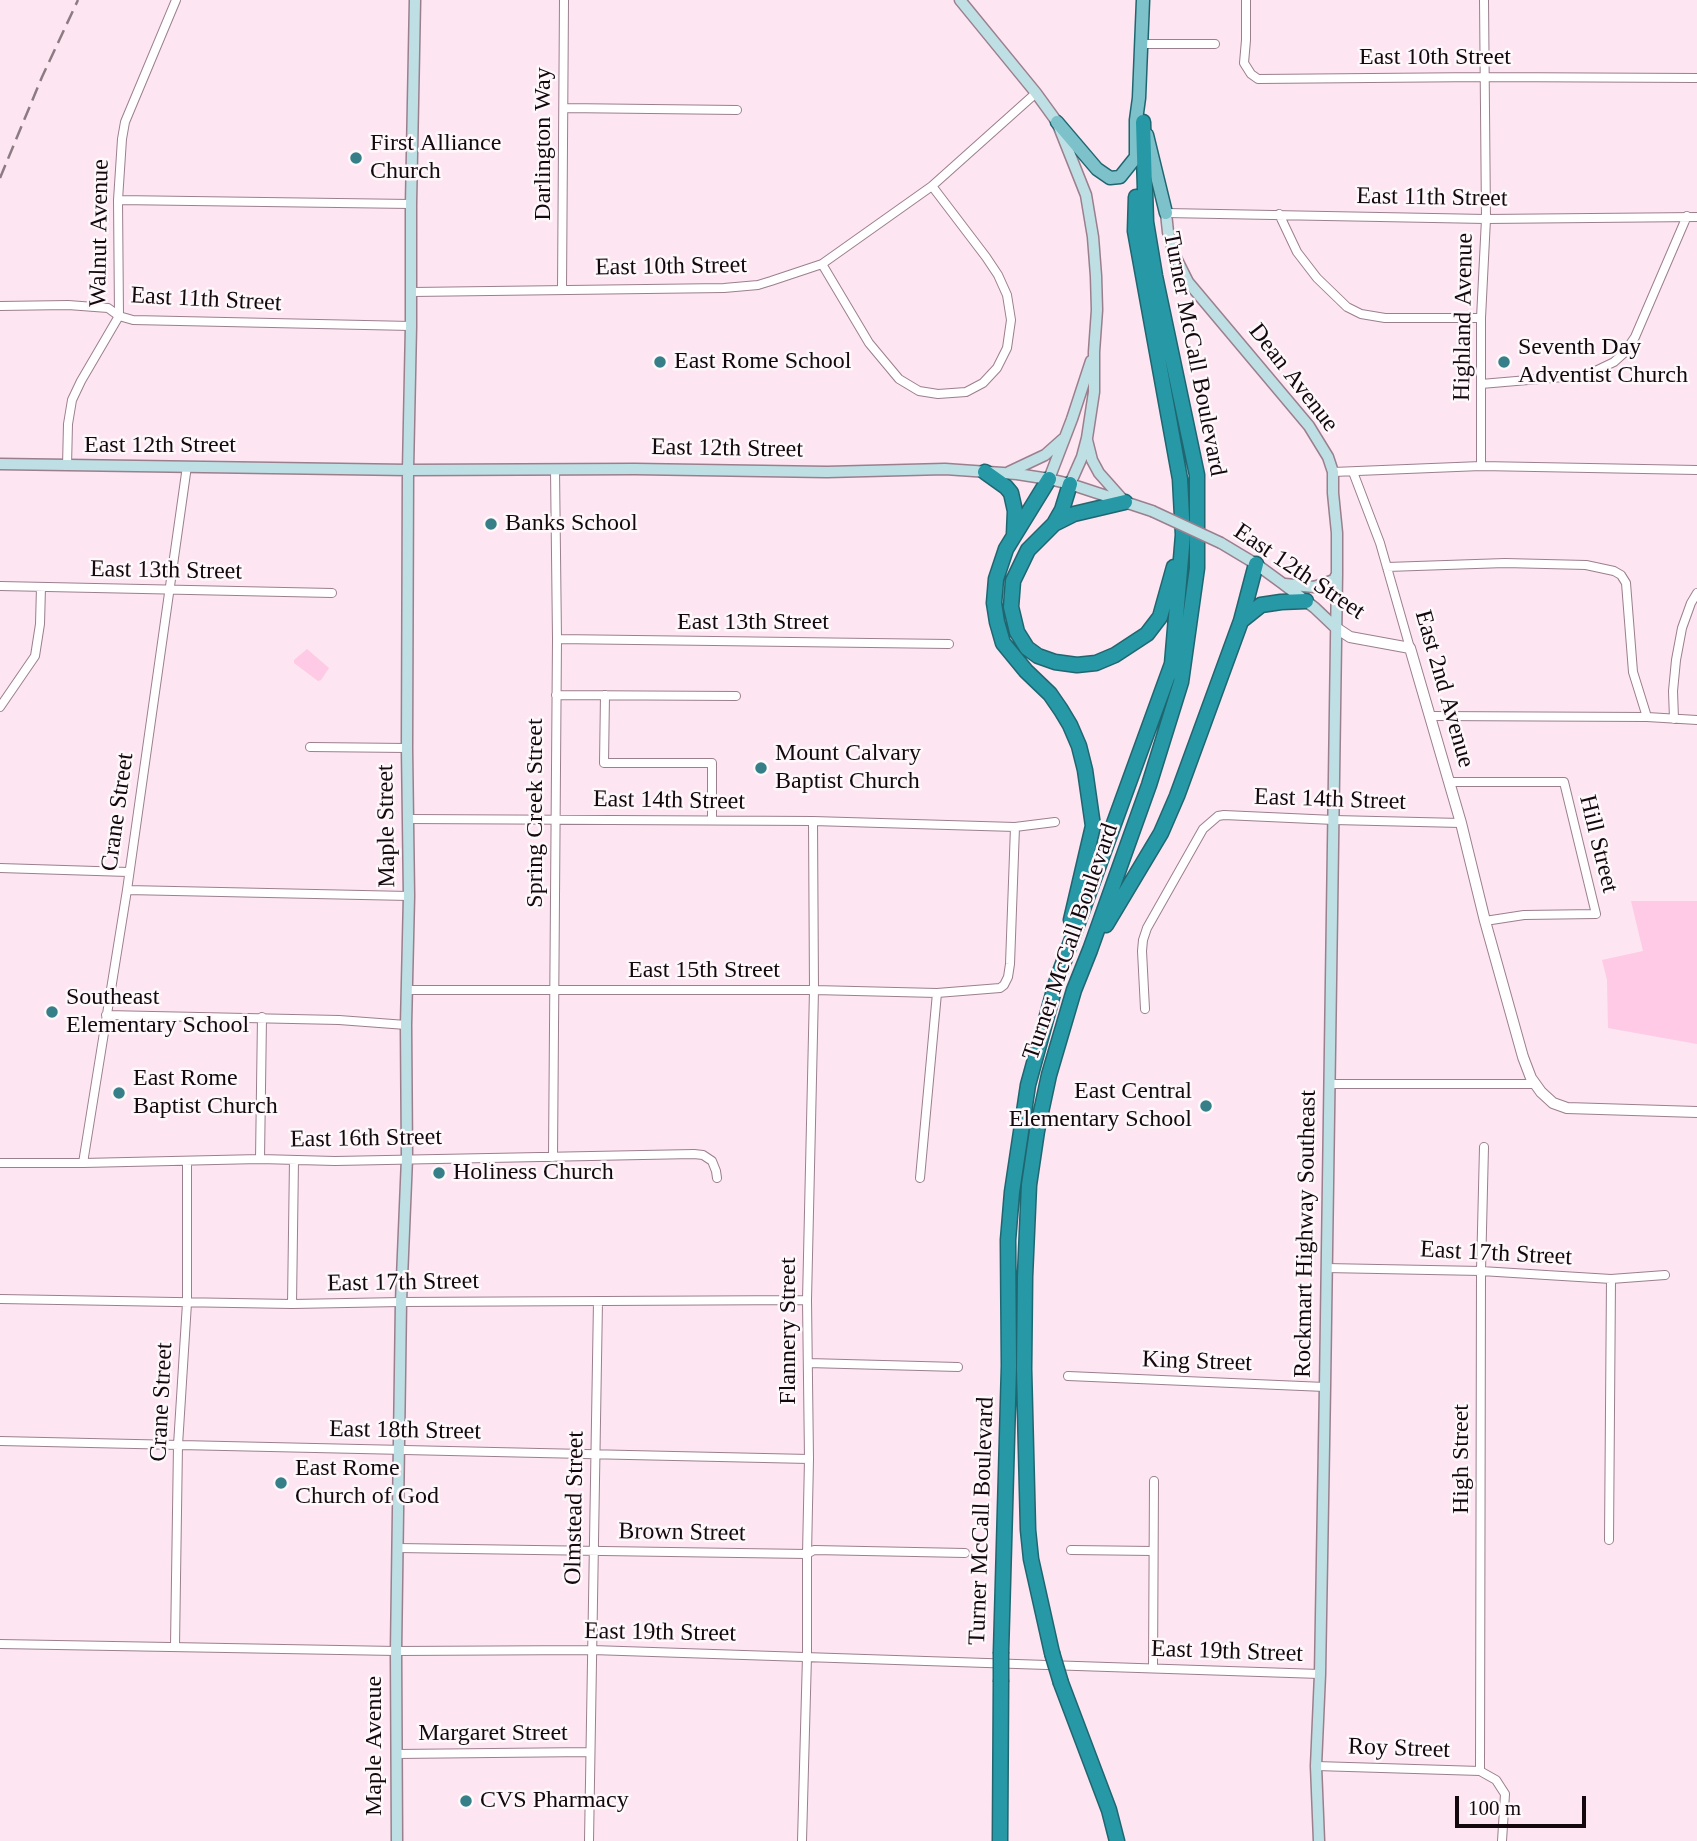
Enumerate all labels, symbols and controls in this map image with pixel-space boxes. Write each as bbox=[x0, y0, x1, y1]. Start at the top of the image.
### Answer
street label: East 10th Street bbox=[1359, 44, 1511, 72]
street label: Darlington Way bbox=[530, 67, 558, 221]
place label: First Alliance Church bbox=[370, 130, 501, 186]
marker: First Alliance Church bbox=[348, 150, 364, 166]
street label: Walnut Avenue bbox=[84, 159, 116, 307]
street label: East 11th Street bbox=[1356, 182, 1508, 214]
street label: Turner McCall Boulevard bbox=[1156, 229, 1232, 479]
street label: Highland Avenue bbox=[1448, 233, 1480, 401]
street label: East 10th Street bbox=[595, 251, 747, 283]
street label: East 11th Street bbox=[130, 282, 282, 318]
street label: Dean Avenue bbox=[1242, 318, 1344, 438]
place label: Seventh Day Adventist Church bbox=[1518, 334, 1688, 390]
place label: East Rome School bbox=[674, 348, 851, 376]
marker: East Rome School bbox=[652, 354, 668, 370]
marker: Seventh Day Adventist Church bbox=[1496, 354, 1512, 370]
street label: East 12th Street bbox=[84, 432, 236, 460]
street label: East 12th Street bbox=[651, 433, 803, 465]
place label: Banks School bbox=[505, 510, 638, 538]
marker: Banks School bbox=[483, 516, 499, 532]
street label: East 12th Street bbox=[1228, 518, 1370, 626]
street label: East 13th Street bbox=[90, 555, 242, 587]
street label: East 2nd Avenue bbox=[1408, 607, 1480, 771]
street label: East 13th Street bbox=[677, 609, 829, 637]
street label: Spring Creek Street bbox=[522, 718, 550, 908]
place label: Mount Calvary Baptist Church bbox=[775, 740, 921, 796]
street label: Crane Street bbox=[95, 751, 141, 873]
marker: Mount Calvary Baptist Church bbox=[753, 760, 769, 776]
street label: Maple Street bbox=[372, 764, 402, 888]
street label: East 14th Street bbox=[1254, 783, 1406, 817]
street label: East 14th Street bbox=[593, 785, 745, 817]
street label: Hill Street bbox=[1572, 792, 1624, 896]
street label: Turner McCall Boulevard bbox=[1017, 820, 1125, 1064]
street label: East 15th Street bbox=[628, 957, 780, 985]
place label: Southeast Elementary School bbox=[66, 984, 249, 1040]
marker: Southeast Elementary School bbox=[44, 1004, 60, 1020]
place label: East Rome Baptist Church bbox=[133, 1065, 278, 1121]
place label: East Central Elementary School bbox=[1009, 1078, 1192, 1134]
marker: East Rome Baptist Church bbox=[111, 1085, 127, 1101]
street label: Rockmart Highway Southeast bbox=[1289, 1090, 1323, 1378]
marker: East Central Elementary School bbox=[1198, 1098, 1214, 1114]
street label: East 16th Street bbox=[290, 1123, 442, 1155]
place label: Holiness Church bbox=[453, 1159, 614, 1187]
marker: Holiness Church bbox=[431, 1165, 447, 1181]
street label: East 17th Street bbox=[1419, 1236, 1573, 1272]
street label: Flannery Street bbox=[775, 1257, 803, 1405]
street label: East 17th Street bbox=[327, 1267, 479, 1299]
street label: Crane Street bbox=[144, 1342, 180, 1462]
street label: King Street bbox=[1142, 1346, 1252, 1378]
street label: Turner McCall Boulevard bbox=[963, 1396, 1001, 1646]
street label: High Street bbox=[1448, 1404, 1476, 1514]
street label: East 18th Street bbox=[329, 1415, 481, 1447]
street label: Olmstead Street bbox=[559, 1431, 591, 1585]
place label: East Rome Church of God bbox=[295, 1455, 439, 1511]
marker: East Rome Church of God bbox=[273, 1475, 289, 1491]
street label: Brown Street bbox=[618, 1517, 746, 1549]
street label: East 19th Street bbox=[584, 1617, 736, 1649]
street label: East 19th Street bbox=[1151, 1635, 1303, 1669]
street label: Maple Avenue bbox=[361, 1676, 389, 1816]
street label: Margaret Street bbox=[418, 1720, 568, 1748]
street label: Roy Street bbox=[1348, 1733, 1450, 1765]
scale bar bbox=[1459, 1782, 1590, 1826]
place label: CVS Pharmacy bbox=[480, 1787, 629, 1815]
marker: CVS Pharmacy bbox=[458, 1793, 474, 1809]
text: 100 m bbox=[1468, 1796, 1521, 1820]

